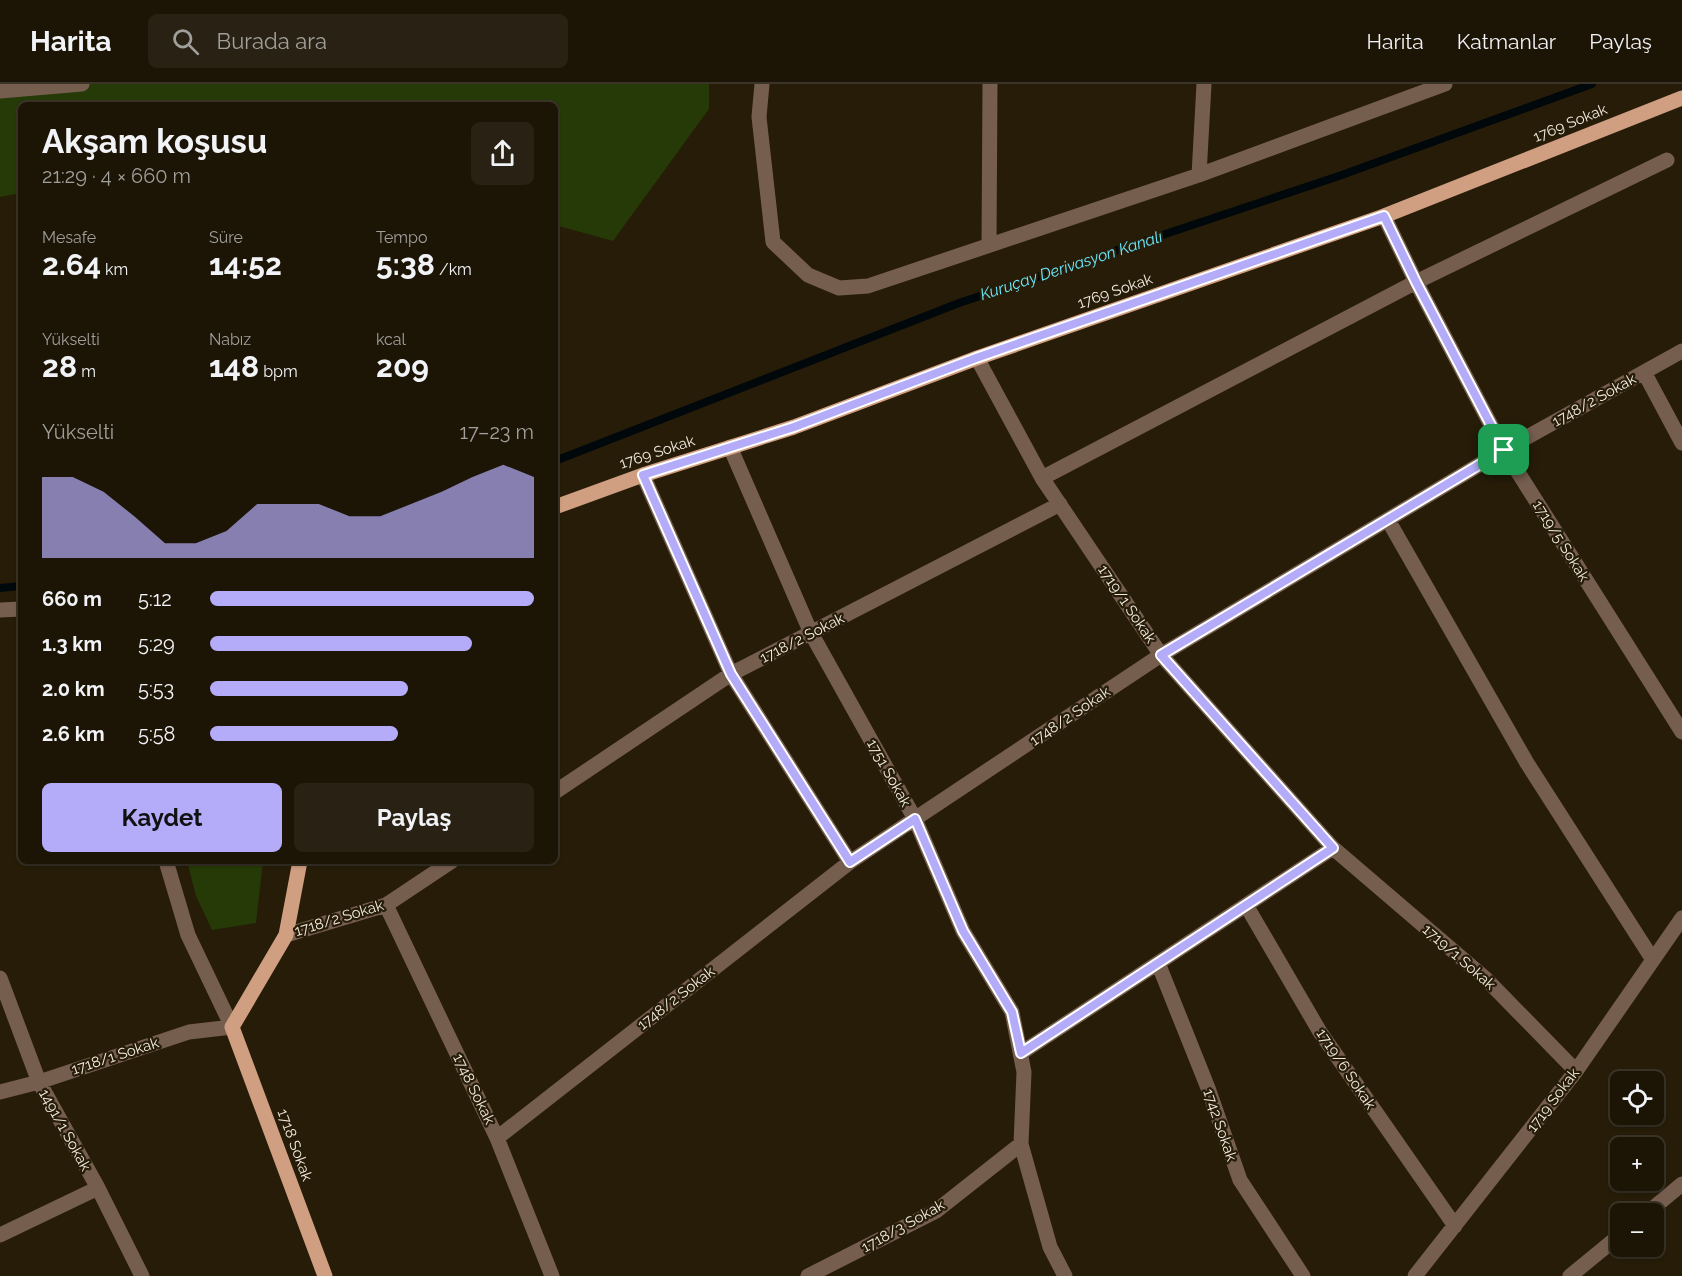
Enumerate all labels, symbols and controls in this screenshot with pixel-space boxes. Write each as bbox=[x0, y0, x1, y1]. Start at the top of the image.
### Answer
search box bbox=[148, 14, 568, 68]
text: Harita bbox=[30, 25, 112, 58]
icon: search bbox=[169, 25, 202, 58]
text: Burada ara bbox=[217, 28, 327, 54]
text: Harita bbox=[1367, 29, 1424, 54]
text: Katmanlar bbox=[1457, 29, 1556, 54]
text: Paylaş bbox=[1589, 29, 1652, 54]
street label: 1769 Sokak bbox=[1530, 100, 1610, 146]
text: Akşam koşusu bbox=[42, 122, 267, 161]
button: share bbox=[471, 122, 534, 185]
text: 21:29 · 4 × 660 m bbox=[42, 164, 191, 188]
water label: Kuruçay Derivasyon Kanalı bbox=[978, 227, 1165, 304]
text: Mesafe bbox=[42, 228, 96, 247]
text: Süre bbox=[209, 228, 243, 247]
text: Tempo bbox=[376, 228, 427, 247]
text: 2.64 bbox=[42, 247, 101, 282]
text: 14:52 bbox=[209, 247, 282, 282]
text: 5:38 bbox=[376, 247, 435, 282]
text: km bbox=[101, 260, 128, 279]
text: /km bbox=[435, 260, 472, 279]
street label: 1769 Sokak bbox=[1075, 270, 1155, 312]
text: Yükselti bbox=[42, 330, 100, 349]
text: Nabız bbox=[209, 330, 251, 349]
text: kcal bbox=[376, 330, 406, 349]
text: 28 bbox=[42, 349, 77, 384]
text: 148 bbox=[209, 349, 259, 384]
text: 209 bbox=[376, 349, 429, 384]
text: m bbox=[77, 362, 96, 381]
text: bpm bbox=[259, 362, 298, 381]
street label: 1748/2 Sokak bbox=[1549, 370, 1639, 430]
text: Yükselti bbox=[42, 420, 114, 444]
text: 17–23 m bbox=[460, 420, 534, 444]
pin bbox=[1478, 424, 1529, 475]
street label: 1769 Sokak bbox=[617, 431, 697, 473]
icon: arrive bbox=[1487, 433, 1520, 466]
street label: 1719/5 Sokak bbox=[1529, 497, 1593, 585]
street label: 1719/1 Sokak bbox=[1094, 561, 1160, 647]
text: 660 m bbox=[42, 587, 102, 611]
text: 5:12 bbox=[138, 587, 172, 611]
street label: 1718/2 Sokak bbox=[757, 609, 847, 667]
text: 1.3 km bbox=[42, 632, 102, 656]
text: 5:29 bbox=[138, 632, 175, 656]
text: 2.0 km bbox=[42, 677, 105, 701]
text: 5:53 bbox=[138, 677, 174, 701]
street label: 1748/2 Sokak bbox=[1026, 682, 1114, 749]
text: 2.6 km bbox=[42, 722, 105, 746]
text: 5:58 bbox=[138, 722, 175, 746]
street label: 1751 Sokak bbox=[863, 736, 915, 810]
button: Kaydet bbox=[42, 783, 282, 852]
button: Paylaş bbox=[294, 783, 534, 852]
street label: 1718/2 Sokak bbox=[292, 896, 386, 940]
street label: 1719/1 Sokak bbox=[1419, 920, 1499, 994]
street label: 1748/2 Sokak bbox=[634, 962, 718, 1034]
street label: 1719/6 Sokak bbox=[1312, 1025, 1380, 1113]
street label: 1718/1 Sokak bbox=[69, 1033, 161, 1079]
street label: 1748 Sokak bbox=[449, 1051, 499, 1127]
street label: 1719 Sokak bbox=[1523, 1064, 1583, 1136]
map controls bbox=[1610, 1071, 1664, 1257]
button: locate bbox=[1610, 1071, 1664, 1125]
street label: 1491/1 Sokak bbox=[35, 1086, 95, 1174]
street label: 1742 Sokak bbox=[1199, 1086, 1241, 1164]
street label: 1718 Sokak bbox=[274, 1106, 316, 1184]
button: + bbox=[1610, 1137, 1664, 1191]
street label: 1718/3 Sokak bbox=[858, 1196, 948, 1256]
button: − bbox=[1610, 1203, 1664, 1257]

